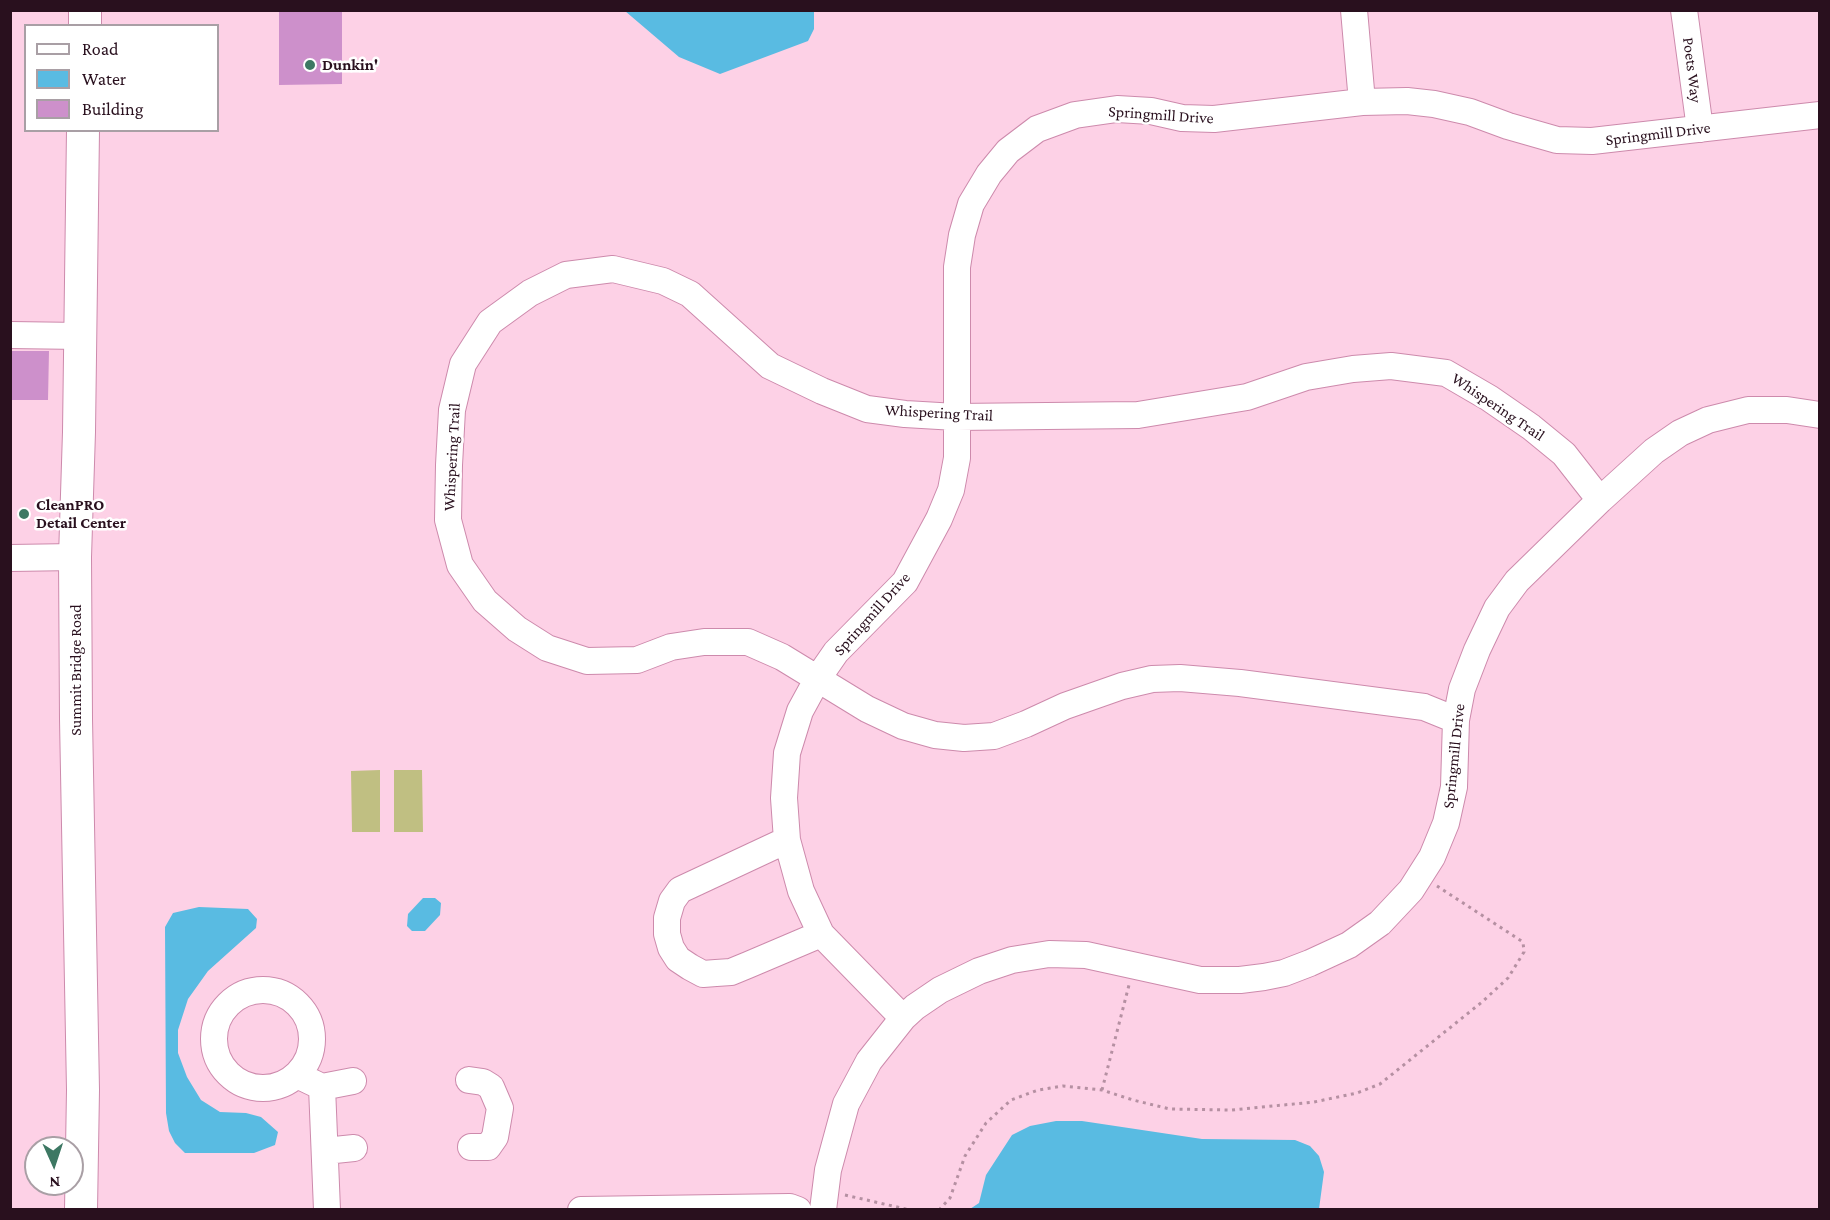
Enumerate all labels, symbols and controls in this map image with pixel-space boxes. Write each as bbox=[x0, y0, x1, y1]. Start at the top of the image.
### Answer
legend bbox=[24, 24, 219, 132]
street label: Poets Way bbox=[1678, 36, 1706, 104]
text: Road bbox=[82, 39, 119, 59]
place label: Dunkin' bbox=[322, 55, 378, 75]
marker: Dunkin' bbox=[303, 58, 317, 72]
text: Water bbox=[82, 69, 126, 89]
text: Building bbox=[82, 99, 143, 119]
street label: Springmill Drive bbox=[1108, 102, 1214, 128]
street label: Springmill Drive bbox=[1605, 118, 1711, 150]
street label: Whispering Trail bbox=[1448, 369, 1548, 445]
street label: Whispering Trail bbox=[884, 401, 994, 425]
street label: Whispering Trail bbox=[440, 402, 464, 512]
place label: CleanPRO Detail Center bbox=[36, 495, 126, 533]
marker: CleanPRO Detail Center bbox=[17, 507, 31, 521]
street label: Springmill Drive bbox=[830, 568, 914, 660]
street label: Summit Bridge Road bbox=[66, 604, 86, 736]
street label: Springmill Drive bbox=[1439, 703, 1469, 809]
north arrow bbox=[24, 1136, 84, 1196]
text: N bbox=[49, 1174, 61, 1191]

